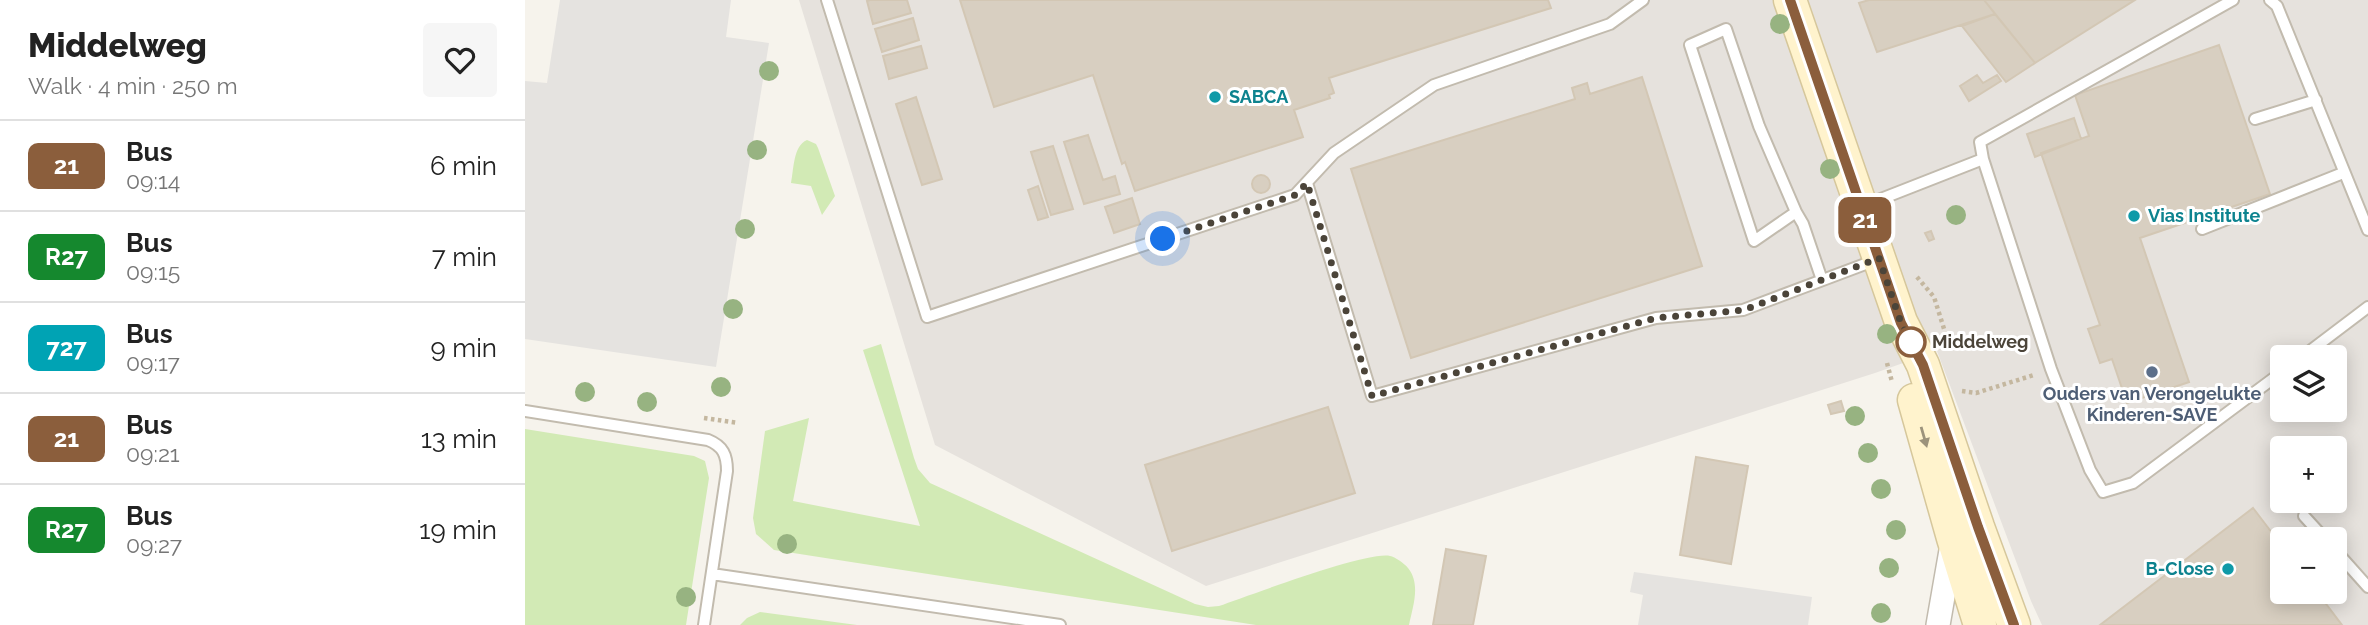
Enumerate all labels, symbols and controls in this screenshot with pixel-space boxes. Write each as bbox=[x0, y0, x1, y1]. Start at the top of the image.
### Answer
button: heart bbox=[423, 23, 497, 97]
text: Middelweg bbox=[28, 26, 207, 65]
text: Walk · 4 min · 250 m bbox=[28, 72, 238, 99]
place label: SABCA bbox=[1229, 86, 1289, 107]
marker: SABCA bbox=[1207, 89, 1223, 105]
text: Bus bbox=[126, 137, 173, 167]
text: 21 bbox=[54, 151, 79, 180]
text: 6 min bbox=[430, 151, 497, 181]
text: 09:14 bbox=[126, 167, 180, 194]
line badge: 21 bbox=[1833, 197, 1897, 243]
text: 21 bbox=[1852, 205, 1878, 234]
place label: Vias Institute bbox=[2148, 205, 2260, 226]
marker: Vias Institute bbox=[2126, 208, 2142, 224]
your location bbox=[1145, 221, 1180, 256]
text: Bus bbox=[126, 228, 173, 258]
text: R27 bbox=[45, 242, 88, 271]
text: 7 min bbox=[432, 242, 497, 272]
text: 09:15 bbox=[126, 258, 180, 285]
text: Bus bbox=[126, 319, 173, 349]
marker: Middelweg bbox=[1896, 327, 1926, 357]
place label: Middelweg bbox=[1932, 331, 2028, 352]
text: 727 bbox=[46, 333, 87, 362]
text: 9 min bbox=[430, 333, 497, 363]
map controls bbox=[2270, 345, 2347, 604]
button: layers bbox=[2270, 345, 2347, 422]
text: 09:17 bbox=[126, 349, 180, 376]
marker: Ouders van Verongelukte Kinderen-SAVE bbox=[2144, 364, 2160, 380]
place label: Ouders van Verongelukte Kinderen-SAVE bbox=[2043, 383, 2261, 425]
text: Bus bbox=[126, 410, 173, 440]
text: 21 bbox=[54, 424, 79, 453]
text: 13 min bbox=[421, 424, 497, 454]
one-way arrow bbox=[1920, 427, 1930, 448]
button: + bbox=[2270, 436, 2347, 513]
text: 09:21 bbox=[126, 440, 180, 467]
text: Bus bbox=[126, 501, 173, 531]
text: R27 bbox=[45, 515, 88, 544]
text: 19 min bbox=[419, 515, 497, 545]
button: − bbox=[2270, 527, 2347, 604]
text: 09:27 bbox=[126, 531, 182, 558]
place label: B-Close bbox=[2146, 558, 2214, 579]
marker: B-Close bbox=[2220, 561, 2236, 577]

